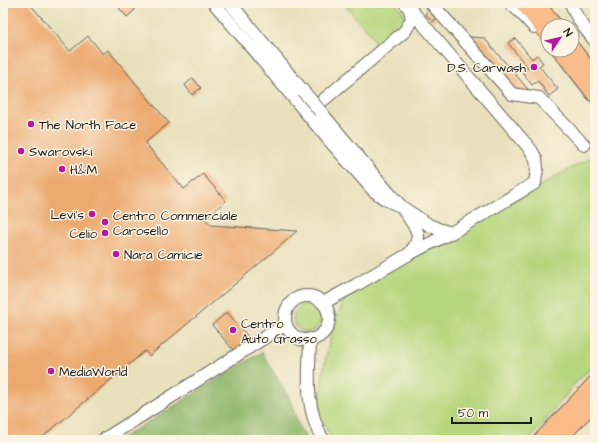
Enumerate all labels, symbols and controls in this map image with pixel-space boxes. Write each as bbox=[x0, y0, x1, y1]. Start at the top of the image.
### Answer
north arrow bbox=[540, 18, 580, 58]
text: N bbox=[560, 25, 576, 40]
place label: D.S. Carwash bbox=[447, 59, 527, 77]
marker: D.S. Carwash bbox=[529, 62, 539, 72]
place label: The North Face bbox=[39, 116, 136, 134]
marker: The North Face bbox=[26, 119, 36, 129]
place label: Swarovski bbox=[29, 143, 92, 161]
marker: Swarovski bbox=[16, 146, 26, 156]
place label: H&M bbox=[70, 161, 98, 179]
marker: H&M bbox=[57, 164, 67, 174]
place label: Levi's bbox=[51, 206, 84, 224]
place label: Centro Commerciale Carosello bbox=[113, 207, 238, 240]
marker: Levi's bbox=[87, 209, 97, 219]
marker: Centro Commerciale Carosello bbox=[100, 217, 110, 227]
place label: Celio bbox=[69, 225, 98, 243]
marker: Celio bbox=[100, 228, 110, 238]
place label: Nara Camicie bbox=[124, 246, 203, 264]
marker: Nara Camicie bbox=[111, 249, 121, 259]
place label: Centro Auto Grasso bbox=[241, 315, 318, 348]
marker: Centro Auto Grasso bbox=[228, 325, 238, 335]
place label: MediaWorld bbox=[59, 363, 128, 381]
marker: MediaWorld bbox=[46, 366, 56, 376]
scale bar bbox=[452, 399, 531, 425]
text: 50 m bbox=[458, 405, 489, 422]

